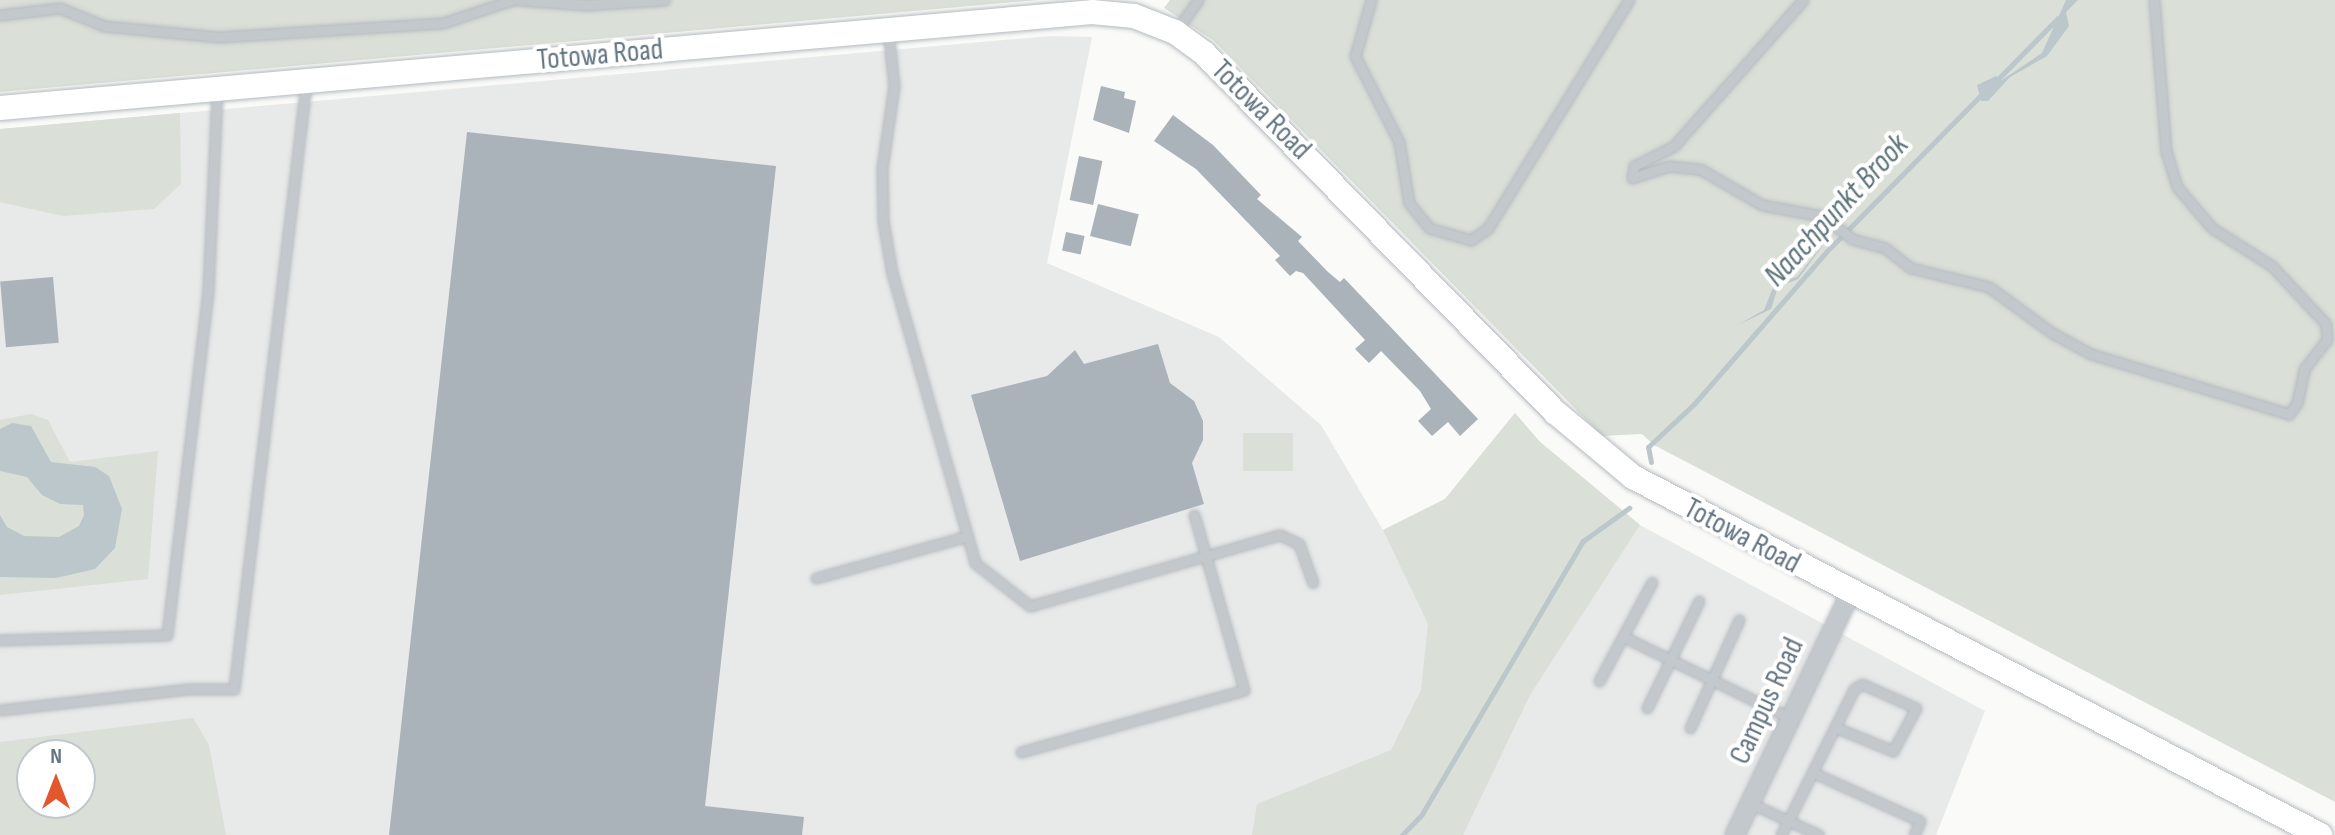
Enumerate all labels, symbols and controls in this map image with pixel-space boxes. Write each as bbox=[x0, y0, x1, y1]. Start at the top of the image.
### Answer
street label: Totowa Road bbox=[535, 32, 665, 78]
street label: Totowa Road bbox=[1204, 53, 1318, 167]
water label: Naachpunkt Brook bbox=[1757, 127, 1917, 295]
street label: Totowa Road bbox=[1678, 490, 1806, 582]
street label: Campus Road bbox=[1722, 632, 1812, 770]
north arrow bbox=[16, 739, 96, 819]
text: N bbox=[50, 743, 62, 770]

